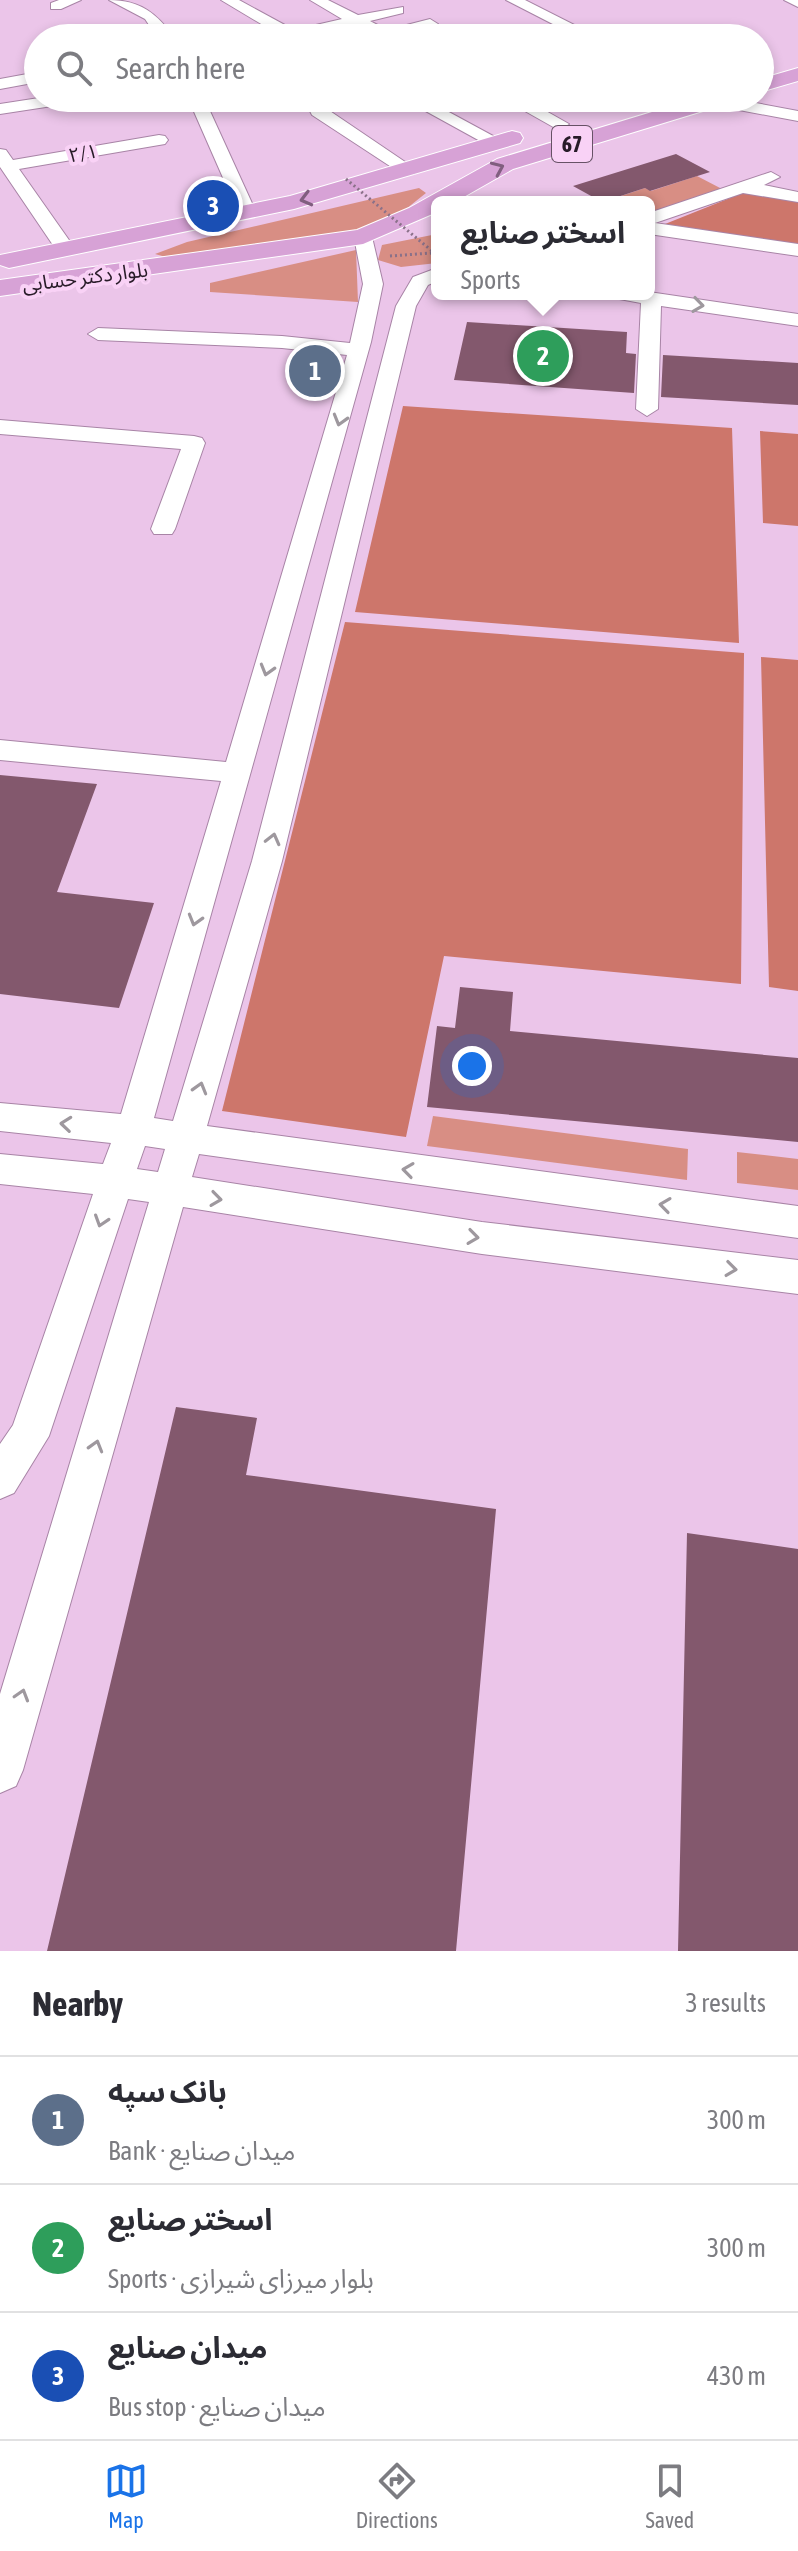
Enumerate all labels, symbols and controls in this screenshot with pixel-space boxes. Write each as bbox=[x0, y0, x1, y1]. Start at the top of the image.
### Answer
search box bbox=[24, 24, 774, 112]
icon: search bbox=[52, 46, 96, 90]
text: Search here bbox=[116, 51, 245, 85]
road number: 67 bbox=[552, 126, 592, 162]
street label: ۲/۱ bbox=[66, 139, 100, 166]
one-way arrow bbox=[490, 162, 505, 178]
pin: 3 bbox=[187, 176, 239, 236]
one-way arrow bbox=[299, 189, 313, 206]
popup bbox=[431, 196, 655, 300]
text: اسختر صنایع bbox=[461, 215, 625, 249]
street label: بلوار دکتر حسابی bbox=[21, 257, 149, 297]
text: Sports bbox=[461, 265, 520, 295]
one-way arrow bbox=[691, 296, 705, 313]
pin: 2 bbox=[517, 326, 569, 386]
pin: 1 bbox=[289, 341, 341, 401]
one-way arrow bbox=[333, 413, 349, 427]
one-way arrow bbox=[259, 662, 276, 676]
one-way arrow bbox=[263, 832, 280, 846]
one-way arrow bbox=[187, 912, 204, 926]
your location bbox=[452, 1046, 492, 1086]
one-way arrow bbox=[191, 1082, 207, 1096]
one-way arrow bbox=[59, 1115, 72, 1132]
one-way arrow bbox=[401, 1162, 414, 1179]
one-way arrow bbox=[209, 1190, 223, 1207]
one-way arrow bbox=[658, 1196, 671, 1213]
one-way arrow bbox=[94, 1213, 110, 1227]
one-way arrow bbox=[466, 1228, 480, 1245]
one-way arrow bbox=[725, 1260, 738, 1277]
one-way arrow bbox=[87, 1439, 103, 1453]
one-way arrow bbox=[13, 1688, 29, 1702]
text: Nearby bbox=[32, 1984, 123, 2023]
text: 3 results bbox=[685, 1988, 766, 2018]
text: بانک سپه bbox=[108, 2074, 227, 2108]
text: 1 bbox=[52, 2105, 64, 2135]
text: 300 m bbox=[707, 2105, 766, 2135]
text: Bank · میدان صنایع bbox=[108, 2136, 295, 2166]
text: اسختر صنایع bbox=[108, 2202, 272, 2236]
text: 2 bbox=[52, 2233, 64, 2263]
text: 300 m bbox=[707, 2233, 766, 2263]
text: Sports · بلوار میرزای شیرازی bbox=[108, 2264, 374, 2294]
text: میدان صنایع bbox=[108, 2330, 268, 2364]
text: 3 bbox=[52, 2361, 64, 2391]
text: 430 m bbox=[707, 2361, 766, 2391]
text: Bus stop · میدان صنایع bbox=[108, 2392, 326, 2422]
tab: Map bbox=[104, 2459, 148, 2533]
tab: Directions bbox=[356, 2459, 438, 2533]
tab: Saved bbox=[645, 2459, 694, 2533]

